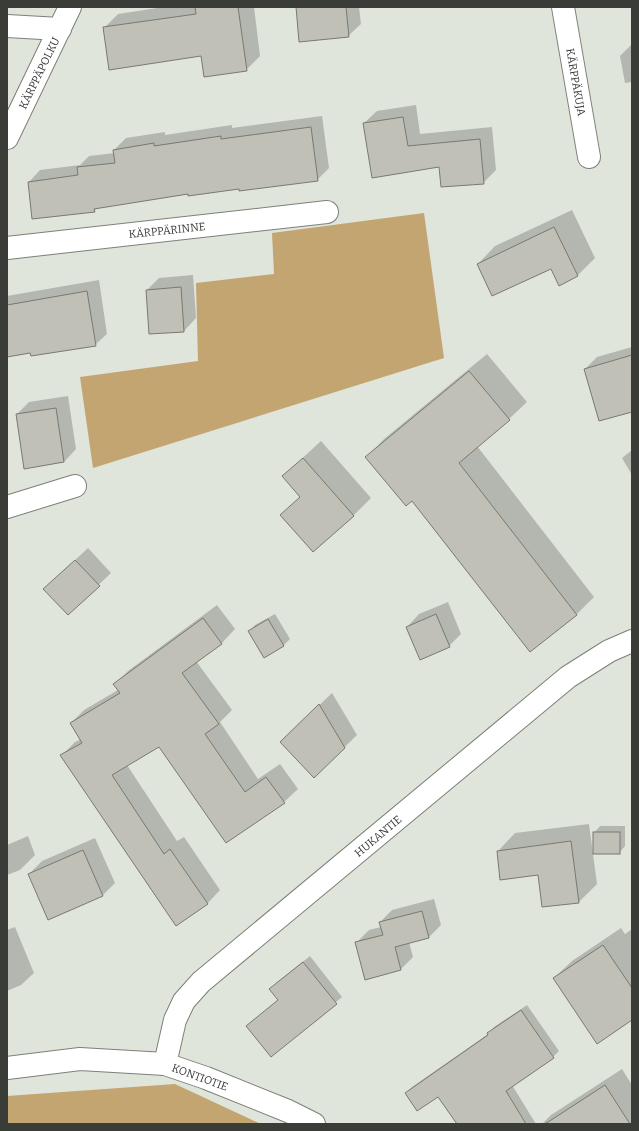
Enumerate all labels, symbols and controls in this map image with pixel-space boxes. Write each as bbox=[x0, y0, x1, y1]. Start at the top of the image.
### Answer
street label: KÄRPPÄPOLKU bbox=[16, 35, 62, 111]
street label: KÄRPPÄKUJA bbox=[563, 47, 588, 117]
street label: KÄRPPÄRINNE bbox=[128, 220, 206, 241]
street label: HUKANTIE bbox=[352, 813, 405, 860]
street label: KONTIOTIE bbox=[170, 1061, 230, 1094]

